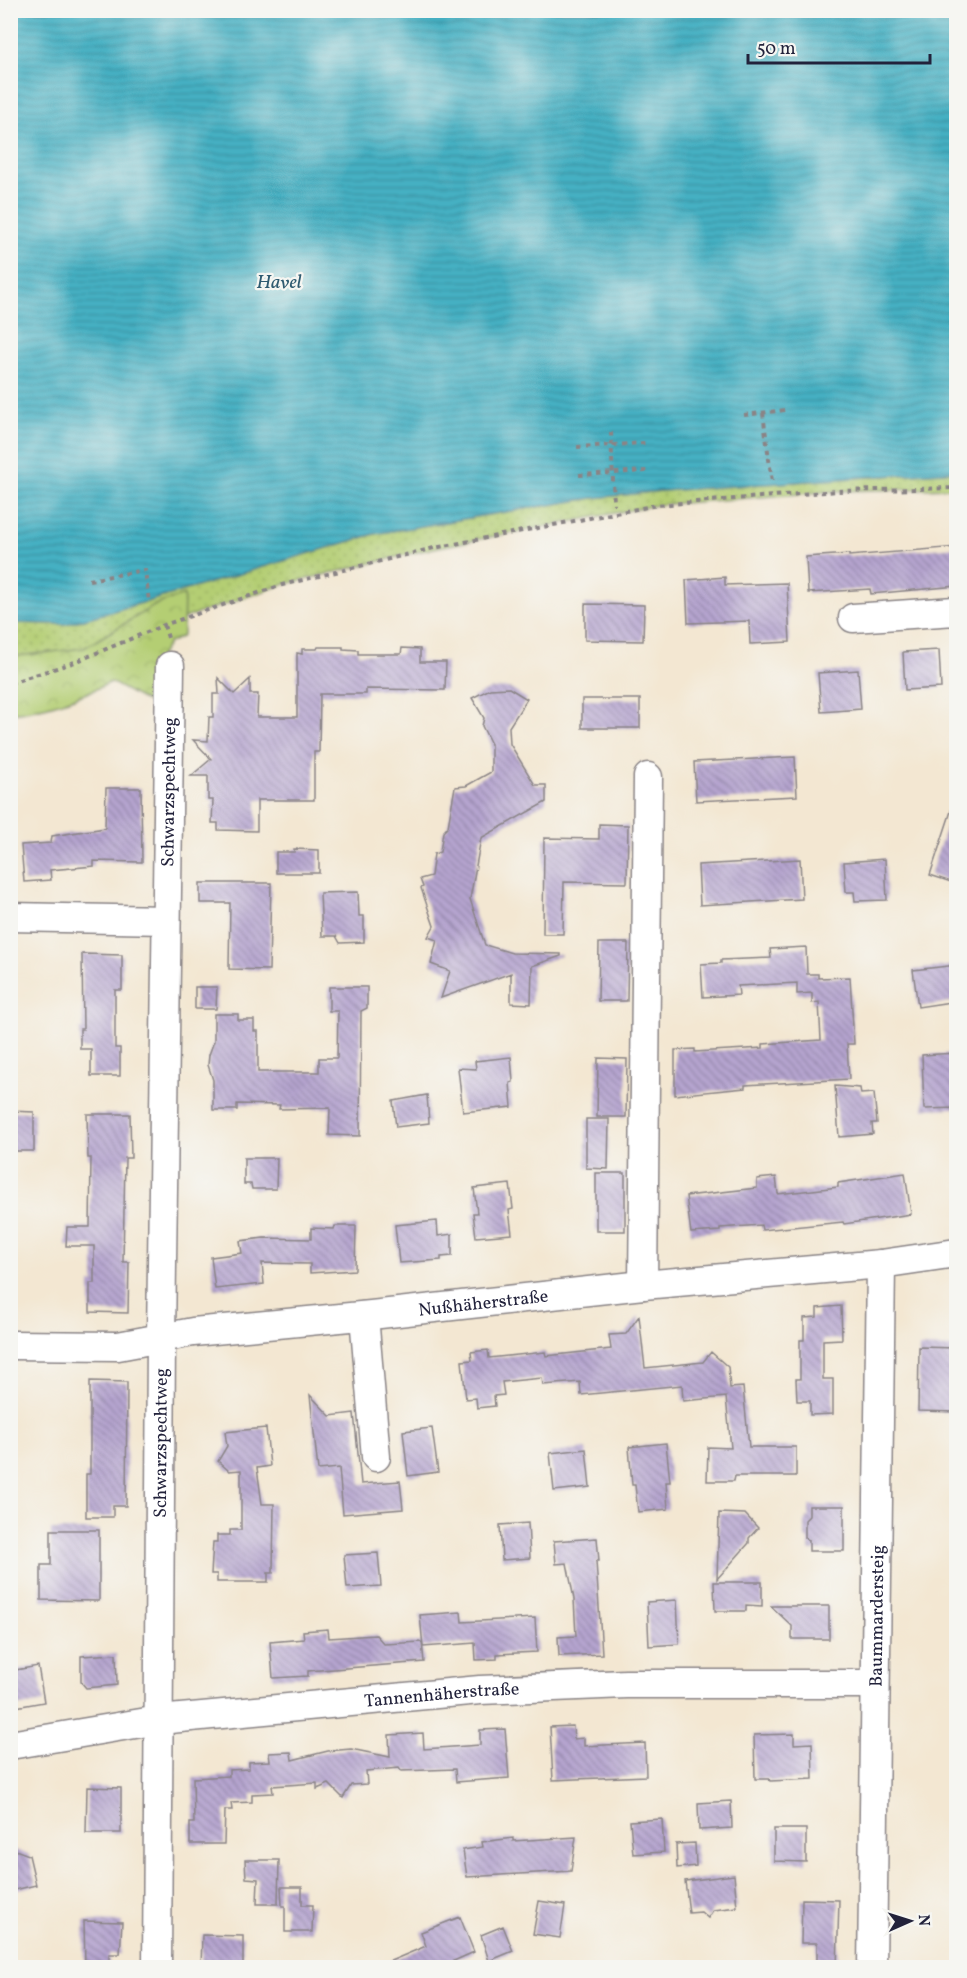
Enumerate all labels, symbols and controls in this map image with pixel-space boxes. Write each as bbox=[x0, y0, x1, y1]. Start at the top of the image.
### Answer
scale bar bbox=[748, 27, 930, 65]
text: 50 m bbox=[757, 37, 796, 62]
water label: Havel bbox=[256, 269, 302, 297]
street label: Schwarzspechtweg bbox=[156, 717, 183, 867]
street label: Nußhäherstraße bbox=[417, 1285, 550, 1324]
street label: Schwarzspechtweg bbox=[149, 1368, 175, 1518]
street label: Baummardersteig bbox=[865, 1545, 891, 1687]
street label: Tannenhäherstraße bbox=[363, 1677, 520, 1715]
north arrow bbox=[880, 1891, 940, 1951]
text: N bbox=[912, 1914, 934, 1927]

